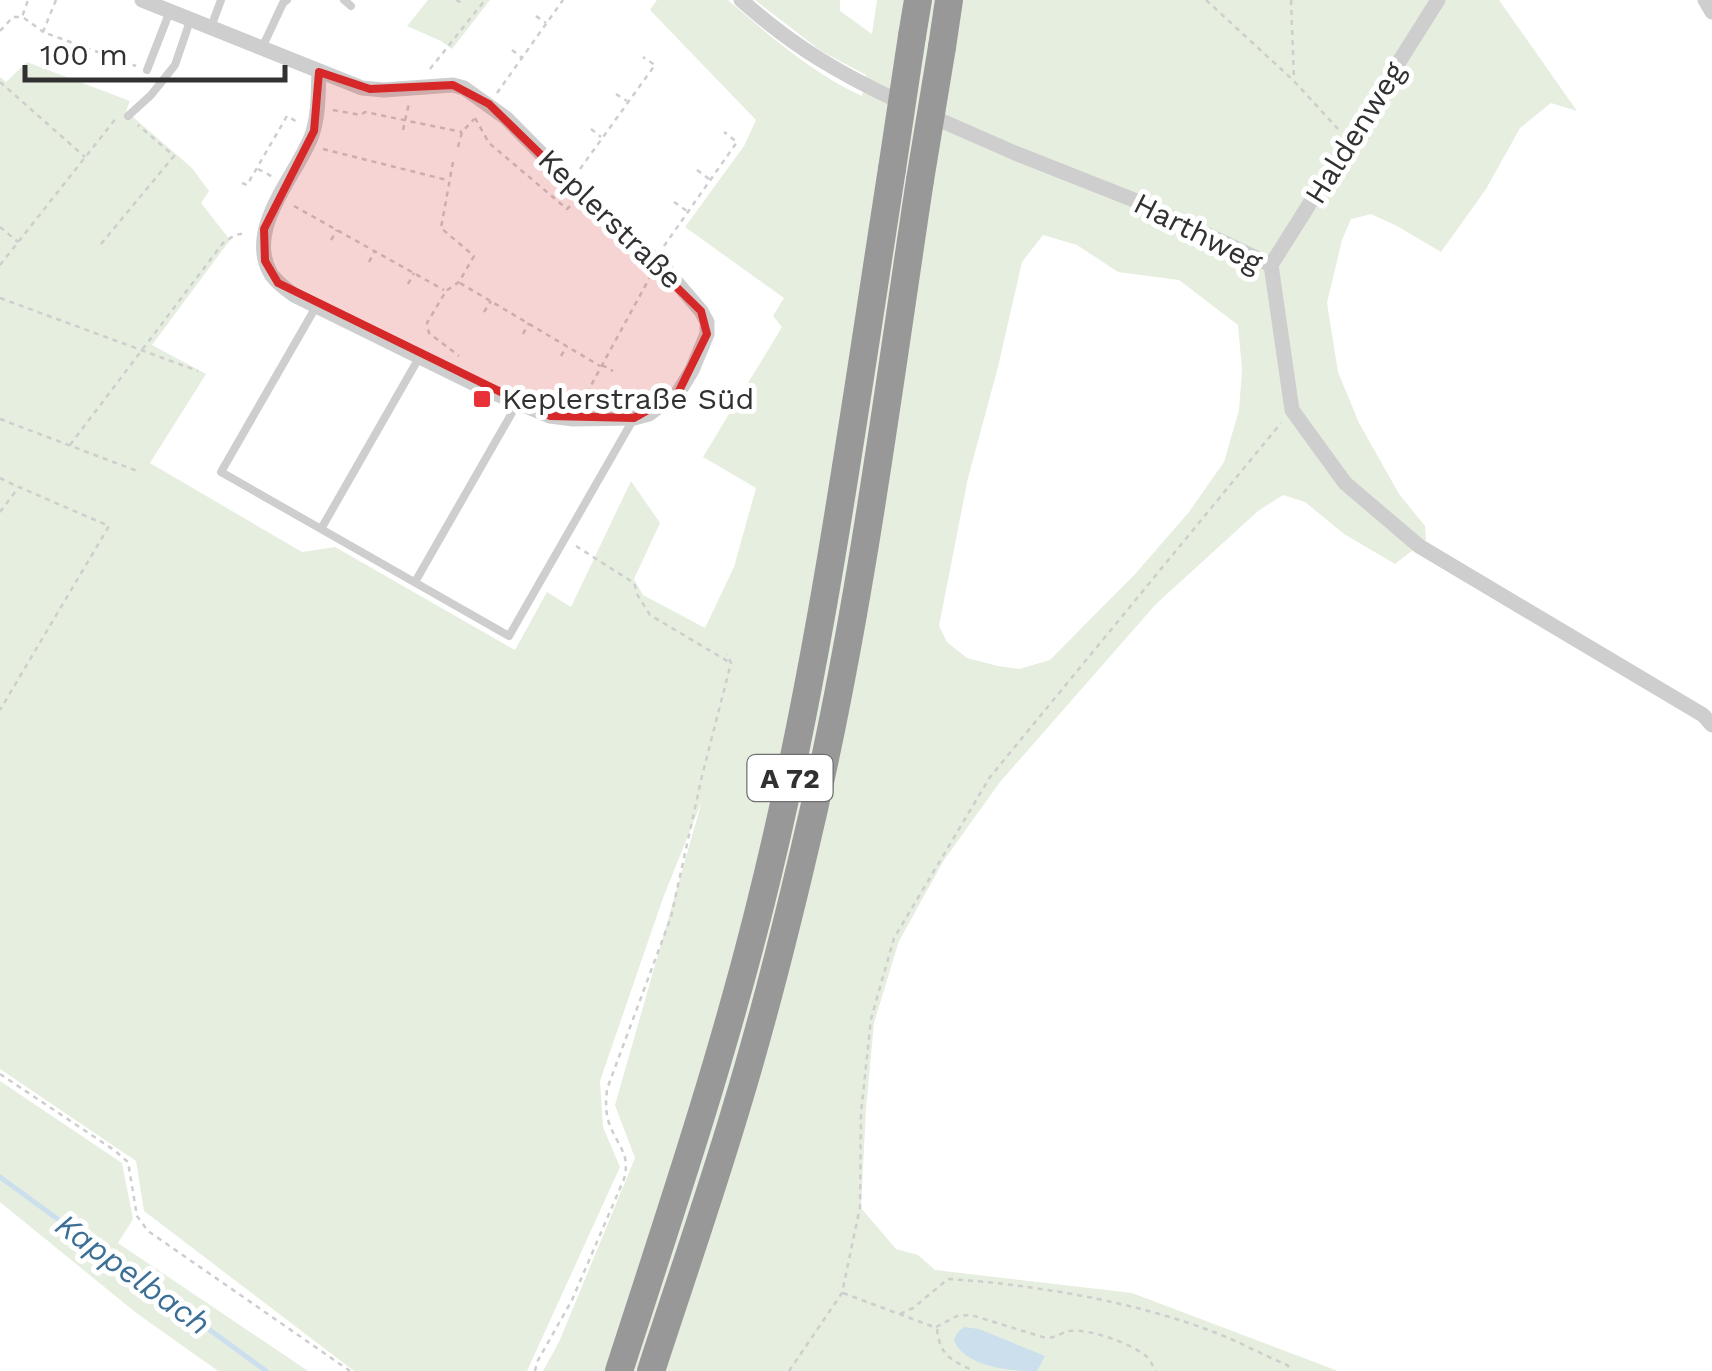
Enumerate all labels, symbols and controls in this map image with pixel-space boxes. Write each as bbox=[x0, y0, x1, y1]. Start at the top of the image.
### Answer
scale bar bbox=[25, 20, 285, 82]
text: 100 m bbox=[40, 37, 128, 72]
street label: Haldenweg bbox=[1297, 55, 1412, 210]
street label: Keplerstraße bbox=[531, 142, 689, 296]
street label: Harthweg bbox=[1128, 185, 1268, 280]
place label: Keplerstraße Süd bbox=[502, 381, 754, 416]
marker: Keplerstraße Süd bbox=[471, 388, 493, 410]
road number: A 72 bbox=[748, 755, 832, 801]
water label: Kappelbach bbox=[48, 1205, 218, 1343]

